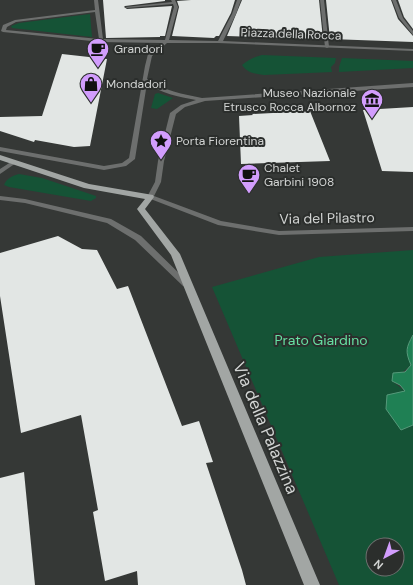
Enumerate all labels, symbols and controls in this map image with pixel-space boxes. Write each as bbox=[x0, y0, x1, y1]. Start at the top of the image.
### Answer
street label: Piazza della Rocca bbox=[240, 24, 342, 44]
cafe icon: Grandori bbox=[85, 36, 111, 69]
place label: Grandori bbox=[114, 41, 163, 57]
shop icon: Mondadori bbox=[78, 71, 104, 104]
place label: Mondadori bbox=[106, 76, 166, 92]
place label: Museo Nazionale Etrusco Rocca Albornoz bbox=[223, 85, 356, 115]
museum icon: Museo Nazionale Etrusco Rocca Albornoz bbox=[359, 87, 385, 120]
place icon: Porta Fiorentina bbox=[148, 128, 174, 161]
place label: Porta Fiorentina bbox=[176, 133, 264, 149]
place label: Chalet Garbini 1908 bbox=[264, 160, 334, 190]
cafe icon: Chalet Garbini 1908 bbox=[236, 162, 262, 195]
street label: Via del Pilastro bbox=[279, 208, 375, 228]
park label: Prato Giardino bbox=[274, 331, 368, 349]
street label: Via della Palazzina bbox=[228, 359, 304, 497]
north arrow bbox=[365, 537, 405, 577]
text: N bbox=[371, 557, 386, 572]

